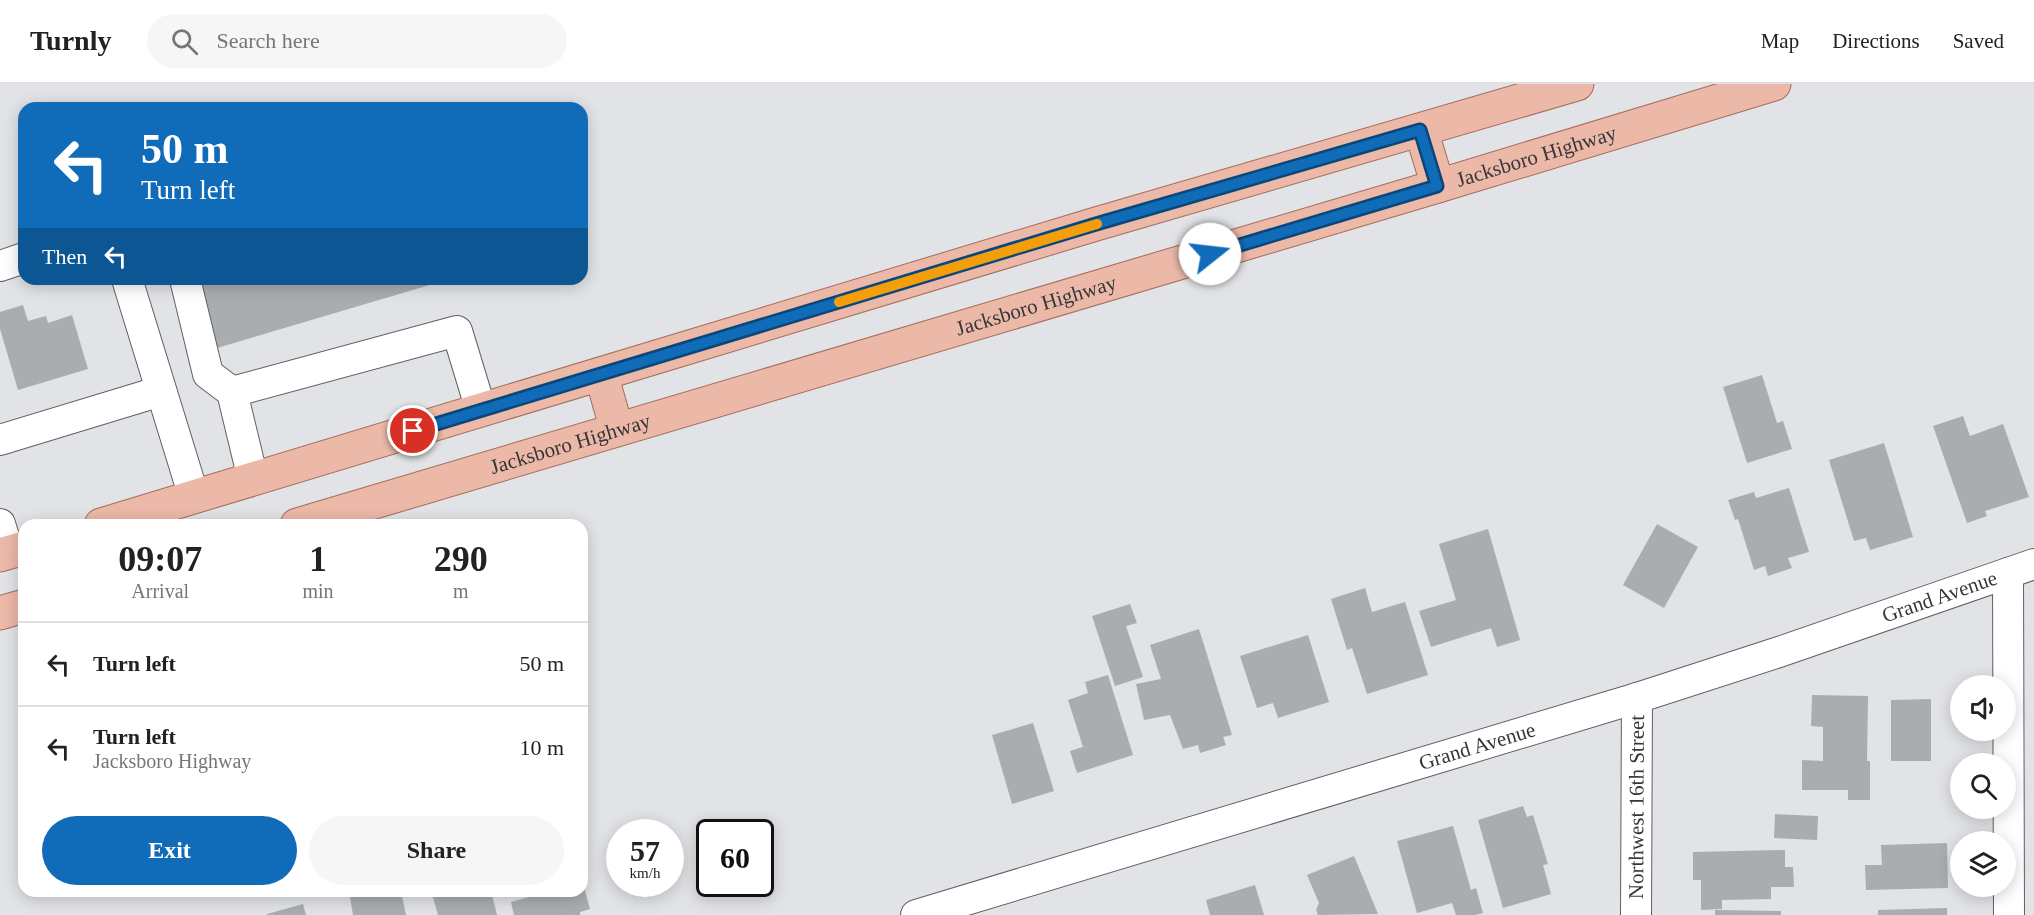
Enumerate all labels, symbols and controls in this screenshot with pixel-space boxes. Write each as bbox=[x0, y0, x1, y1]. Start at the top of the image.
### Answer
search box bbox=[147, 14, 567, 68]
text: Turnly bbox=[30, 25, 111, 56]
icon: search bbox=[168, 25, 201, 58]
text: Search here bbox=[216, 28, 320, 53]
text: Map bbox=[1761, 29, 1799, 53]
text: Directions bbox=[1832, 29, 1920, 53]
text: Saved bbox=[1953, 29, 2004, 53]
street label: Jacksboro Highway bbox=[1453, 120, 1620, 192]
icon: left bbox=[42, 126, 120, 204]
text: 50 m bbox=[141, 126, 229, 172]
text: Turn left bbox=[141, 175, 235, 205]
position arrow bbox=[1178, 222, 1242, 286]
icon: left bbox=[99, 240, 132, 273]
text: Then bbox=[42, 244, 87, 269]
street label: Jacksboro Highway bbox=[953, 270, 1120, 341]
pin bbox=[387, 405, 438, 456]
street label: Jacksboro Highway bbox=[487, 409, 654, 479]
icon: arrive bbox=[396, 414, 429, 447]
text: 09:07 bbox=[118, 539, 202, 579]
text: 1 bbox=[309, 539, 327, 579]
text: 290 bbox=[434, 539, 488, 579]
street label: Grand Avenue bbox=[1879, 566, 2000, 628]
text: Arrival bbox=[131, 580, 189, 602]
text: min bbox=[302, 580, 334, 602]
text: m bbox=[453, 580, 469, 602]
icon: left bbox=[42, 648, 75, 681]
text: Turn left bbox=[93, 651, 176, 676]
text: 50 m bbox=[519, 651, 564, 676]
map controls bbox=[1950, 675, 2016, 897]
button: sound bbox=[1950, 675, 2016, 741]
street label: Northwest 16th Street bbox=[1624, 715, 1649, 899]
street label: Grand Avenue bbox=[1416, 717, 1538, 775]
text: Turn left bbox=[93, 724, 176, 749]
icon: left bbox=[42, 732, 75, 765]
text: 10 m bbox=[519, 735, 564, 760]
text: Jacksboro Highway bbox=[93, 750, 251, 772]
button: search bbox=[1950, 753, 2016, 819]
button: Exit bbox=[42, 816, 297, 885]
button: Share bbox=[309, 816, 564, 885]
speed limit sign: 60 bbox=[696, 819, 774, 897]
button: layers bbox=[1950, 831, 2016, 897]
text: 57 bbox=[630, 834, 660, 867]
text: km/h bbox=[630, 865, 660, 881]

